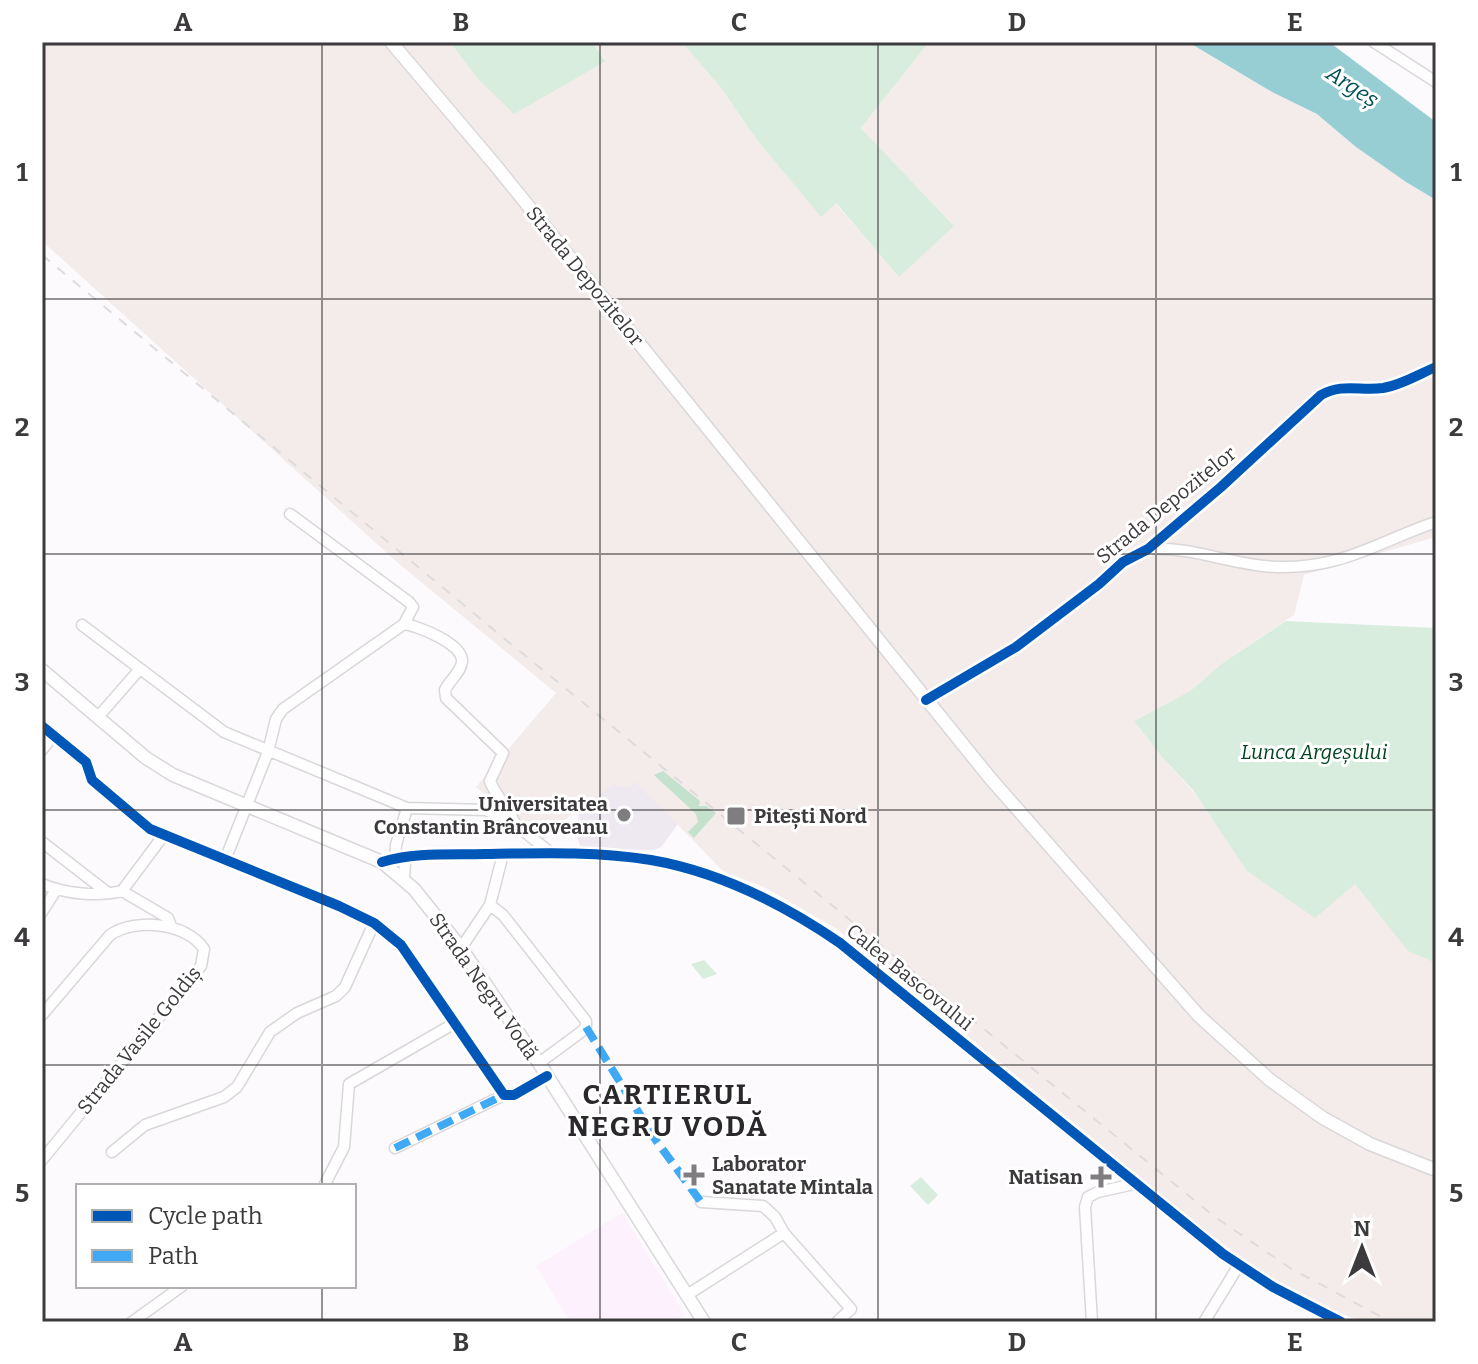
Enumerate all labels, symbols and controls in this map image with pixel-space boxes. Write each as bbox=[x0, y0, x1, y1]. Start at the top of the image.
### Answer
text: A bbox=[174, 7, 193, 38]
text: B bbox=[453, 7, 469, 38]
text: C bbox=[731, 7, 747, 38]
text: D bbox=[1008, 7, 1026, 38]
text: E bbox=[1287, 7, 1303, 38]
water label: Argeș bbox=[1320, 59, 1384, 114]
text: 1 bbox=[16, 157, 28, 188]
text: 1 bbox=[1450, 157, 1462, 188]
street label: Strada Depozitelor bbox=[521, 201, 649, 351]
text: 2 bbox=[15, 412, 29, 443]
text: 2 bbox=[1449, 412, 1463, 443]
street label: Strada Depozitelor bbox=[1091, 441, 1241, 569]
text: 3 bbox=[15, 667, 29, 698]
text: 3 bbox=[1449, 667, 1463, 698]
park label: Lunca Argeșului bbox=[1241, 740, 1388, 765]
place label: Universitatea Constantin Brâncoveanu bbox=[374, 792, 608, 839]
place label: Pitești Nord bbox=[754, 804, 867, 830]
marker: Pitești Nord bbox=[725, 805, 747, 827]
marker: Universitatea Constantin Brâncoveanu bbox=[615, 806, 633, 824]
street label: Strada Negru Vodă bbox=[424, 908, 544, 1064]
street label: Calea Bascovului bbox=[842, 919, 978, 1035]
text: 4 bbox=[14, 922, 30, 953]
text: 4 bbox=[1448, 922, 1464, 953]
street label: Strada Vasile Goldiș bbox=[72, 961, 207, 1120]
district label: CARTIERUL NEGRU VODĂ bbox=[568, 1078, 768, 1143]
place label: Laborator Sanatate Mintala bbox=[712, 1152, 873, 1199]
marker: Laborator Sanatate Mintala bbox=[683, 1164, 705, 1186]
place label: Natisan bbox=[1008, 1165, 1083, 1189]
marker: Natisan bbox=[1090, 1166, 1112, 1188]
text: 5 bbox=[15, 1178, 29, 1209]
text: 5 bbox=[1449, 1178, 1463, 1209]
legend bbox=[76, 1184, 356, 1288]
text: Cycle path bbox=[148, 1202, 263, 1230]
north arrow bbox=[1322, 1208, 1402, 1288]
text: N bbox=[1354, 1215, 1371, 1242]
text: Path bbox=[148, 1242, 198, 1270]
text: A bbox=[174, 1327, 193, 1358]
text: B bbox=[453, 1327, 469, 1358]
text: C bbox=[731, 1327, 747, 1358]
text: D bbox=[1008, 1327, 1026, 1358]
text: E bbox=[1287, 1327, 1303, 1358]

